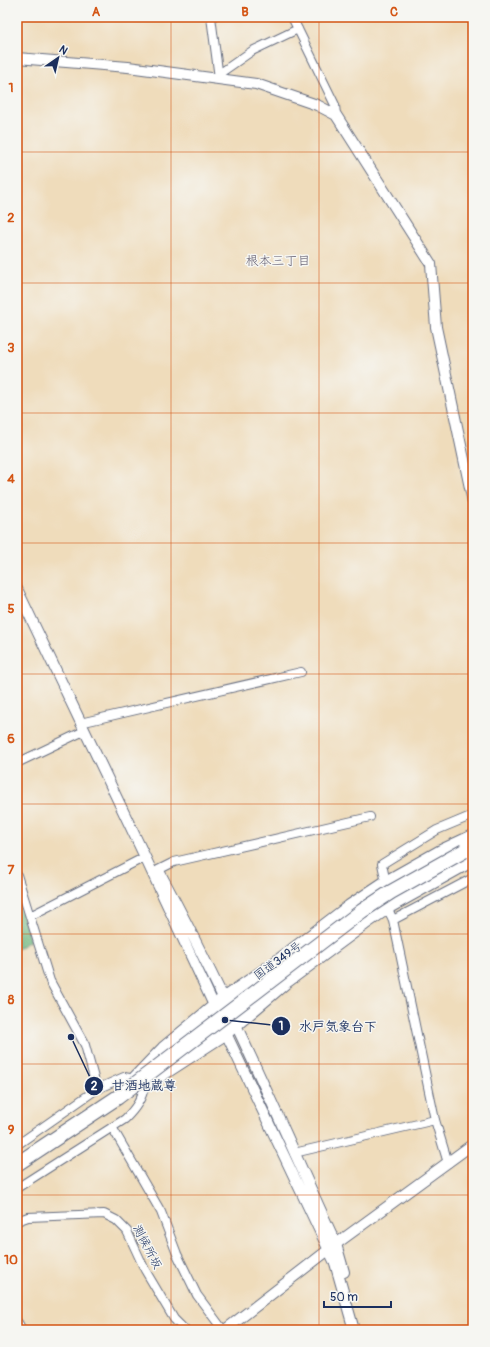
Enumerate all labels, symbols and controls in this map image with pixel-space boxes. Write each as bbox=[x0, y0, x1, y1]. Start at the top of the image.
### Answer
text: A bbox=[92, 4, 101, 20]
text: B bbox=[241, 4, 249, 20]
text: C bbox=[390, 4, 398, 20]
north arrow bbox=[38, 38, 78, 78]
text: N bbox=[57, 43, 70, 58]
text: 1 bbox=[8, 80, 14, 96]
text: 2 bbox=[7, 210, 15, 226]
district label: 根本三丁目 bbox=[245, 253, 311, 269]
text: 3 bbox=[7, 340, 15, 356]
text: 4 bbox=[7, 471, 15, 487]
text: 5 bbox=[7, 601, 15, 617]
text: 6 bbox=[7, 731, 15, 747]
text: 7 bbox=[8, 862, 15, 878]
street label: 国道349号 bbox=[251, 939, 305, 983]
text: 8 bbox=[8, 992, 15, 1008]
callout: 水戸気象台下 bbox=[271, 1013, 385, 1038]
text: 1 bbox=[279, 1019, 283, 1034]
text: 水戸気象台下 bbox=[299, 1019, 377, 1035]
callout: 甘酒地蔵尊 bbox=[84, 1073, 185, 1098]
text: 甘酒地蔵尊 bbox=[111, 1078, 177, 1094]
text: 2 bbox=[91, 1079, 98, 1094]
text: 9 bbox=[8, 1122, 15, 1138]
street label: 測候所坂 bbox=[129, 1222, 165, 1272]
text: 10 bbox=[4, 1252, 18, 1268]
scale bar bbox=[324, 1283, 391, 1309]
text: 50 m bbox=[330, 1290, 358, 1305]

